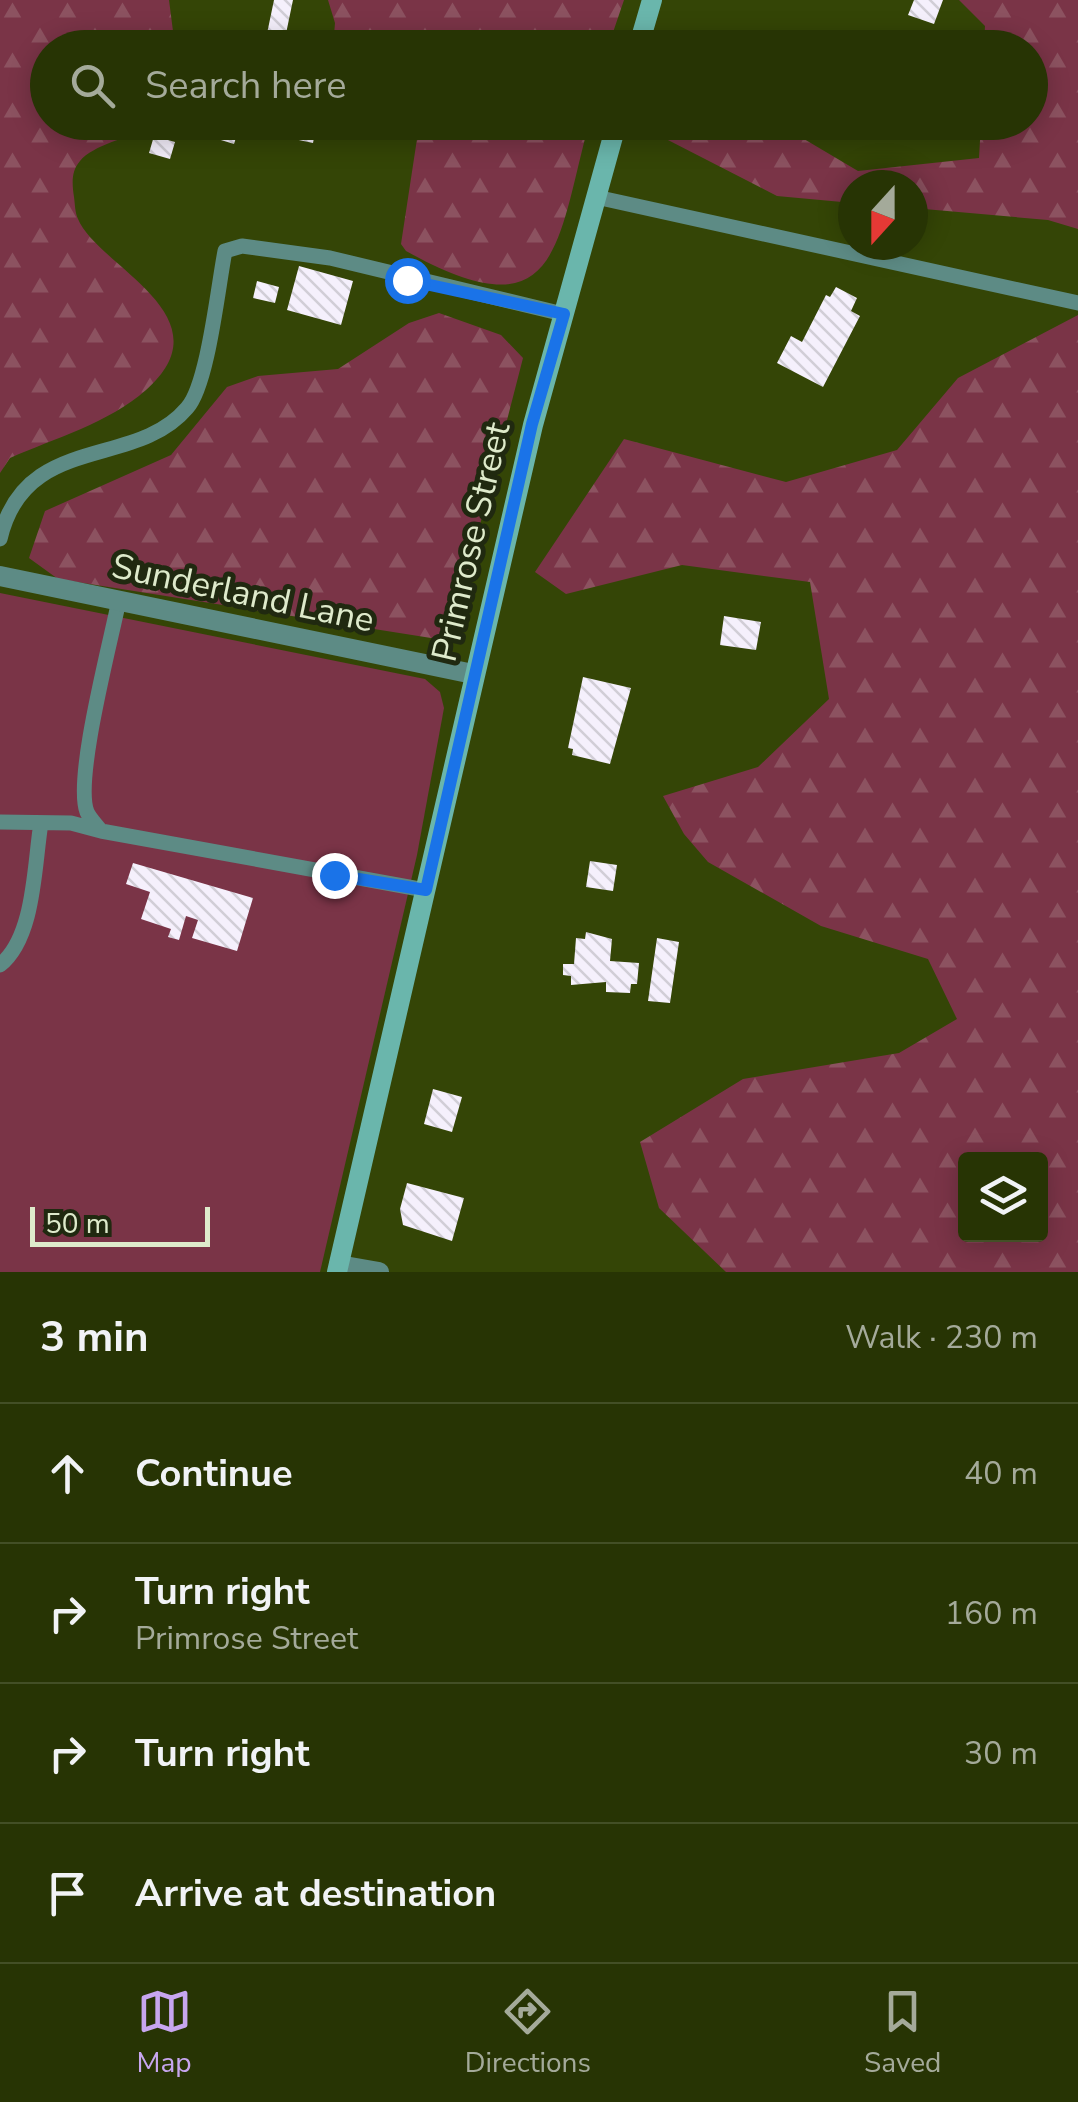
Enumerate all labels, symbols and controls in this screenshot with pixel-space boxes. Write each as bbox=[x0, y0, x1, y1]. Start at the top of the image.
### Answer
search box bbox=[30, 30, 1048, 140]
icon: search bbox=[65, 58, 120, 113]
text: Search here bbox=[145, 60, 346, 111]
north arrow bbox=[838, 170, 928, 260]
route start bbox=[385, 258, 431, 304]
street label: Primrose Street bbox=[421, 417, 522, 666]
street label: Sunderland Lane bbox=[108, 542, 378, 644]
route end bbox=[312, 853, 358, 899]
map controls bbox=[958, 1152, 1048, 1242]
button: layers bbox=[958, 1152, 1048, 1242]
scale bar bbox=[30, 1202, 210, 1246]
text: 50 m bbox=[45, 1205, 110, 1243]
text: 3 min bbox=[40, 1309, 149, 1366]
text: Walk · 230 m bbox=[845, 1316, 1038, 1359]
icon: ahead bbox=[40, 1446, 95, 1501]
text: Continue bbox=[135, 1448, 293, 1499]
text: 40 m bbox=[964, 1452, 1038, 1495]
text: Turn right bbox=[135, 1566, 310, 1617]
icon: right bbox=[40, 1586, 95, 1641]
text: 160 m bbox=[945, 1592, 1038, 1635]
text: Primrose Street bbox=[135, 1617, 358, 1660]
icon: right bbox=[40, 1726, 95, 1781]
text: Turn right bbox=[135, 1728, 310, 1779]
text: 30 m bbox=[964, 1732, 1038, 1775]
icon: arrive bbox=[40, 1866, 95, 1921]
text: Arrive at destination bbox=[135, 1868, 496, 1919]
tab: Map bbox=[137, 1984, 192, 2082]
tab: Directions bbox=[465, 1984, 591, 2082]
tab: Saved bbox=[864, 1984, 941, 2082]

